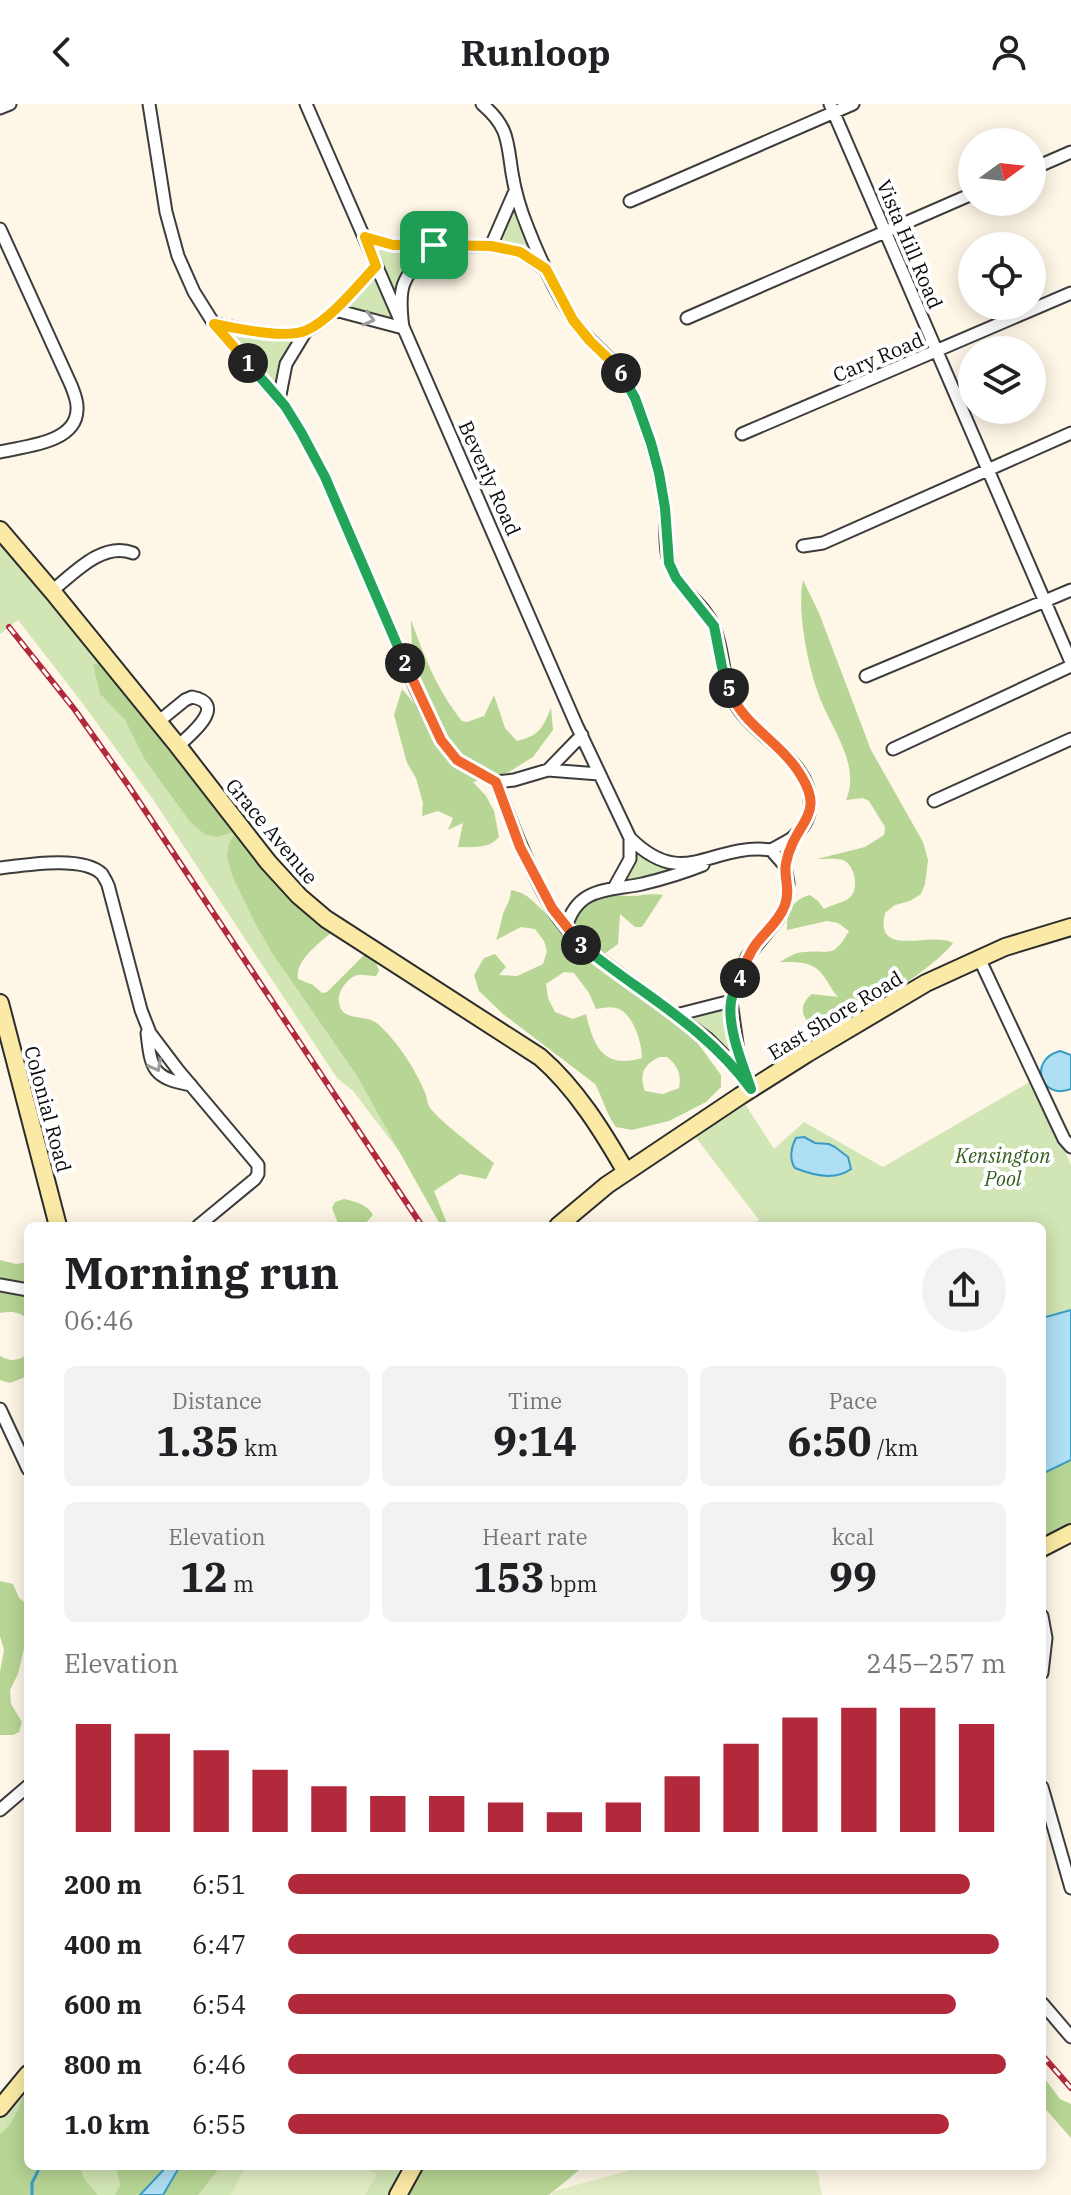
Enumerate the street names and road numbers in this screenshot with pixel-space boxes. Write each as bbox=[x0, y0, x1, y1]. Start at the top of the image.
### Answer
street label: Vista Hill Road bbox=[871, 175, 949, 313]
street label: Cary Road bbox=[828, 326, 928, 388]
street label: Beverly Road bbox=[453, 416, 527, 540]
street label: Grace Avenue bbox=[220, 773, 324, 889]
street label: East Shore Road bbox=[763, 964, 907, 1066]
street label: Colonial Road bbox=[18, 1043, 78, 1175]

